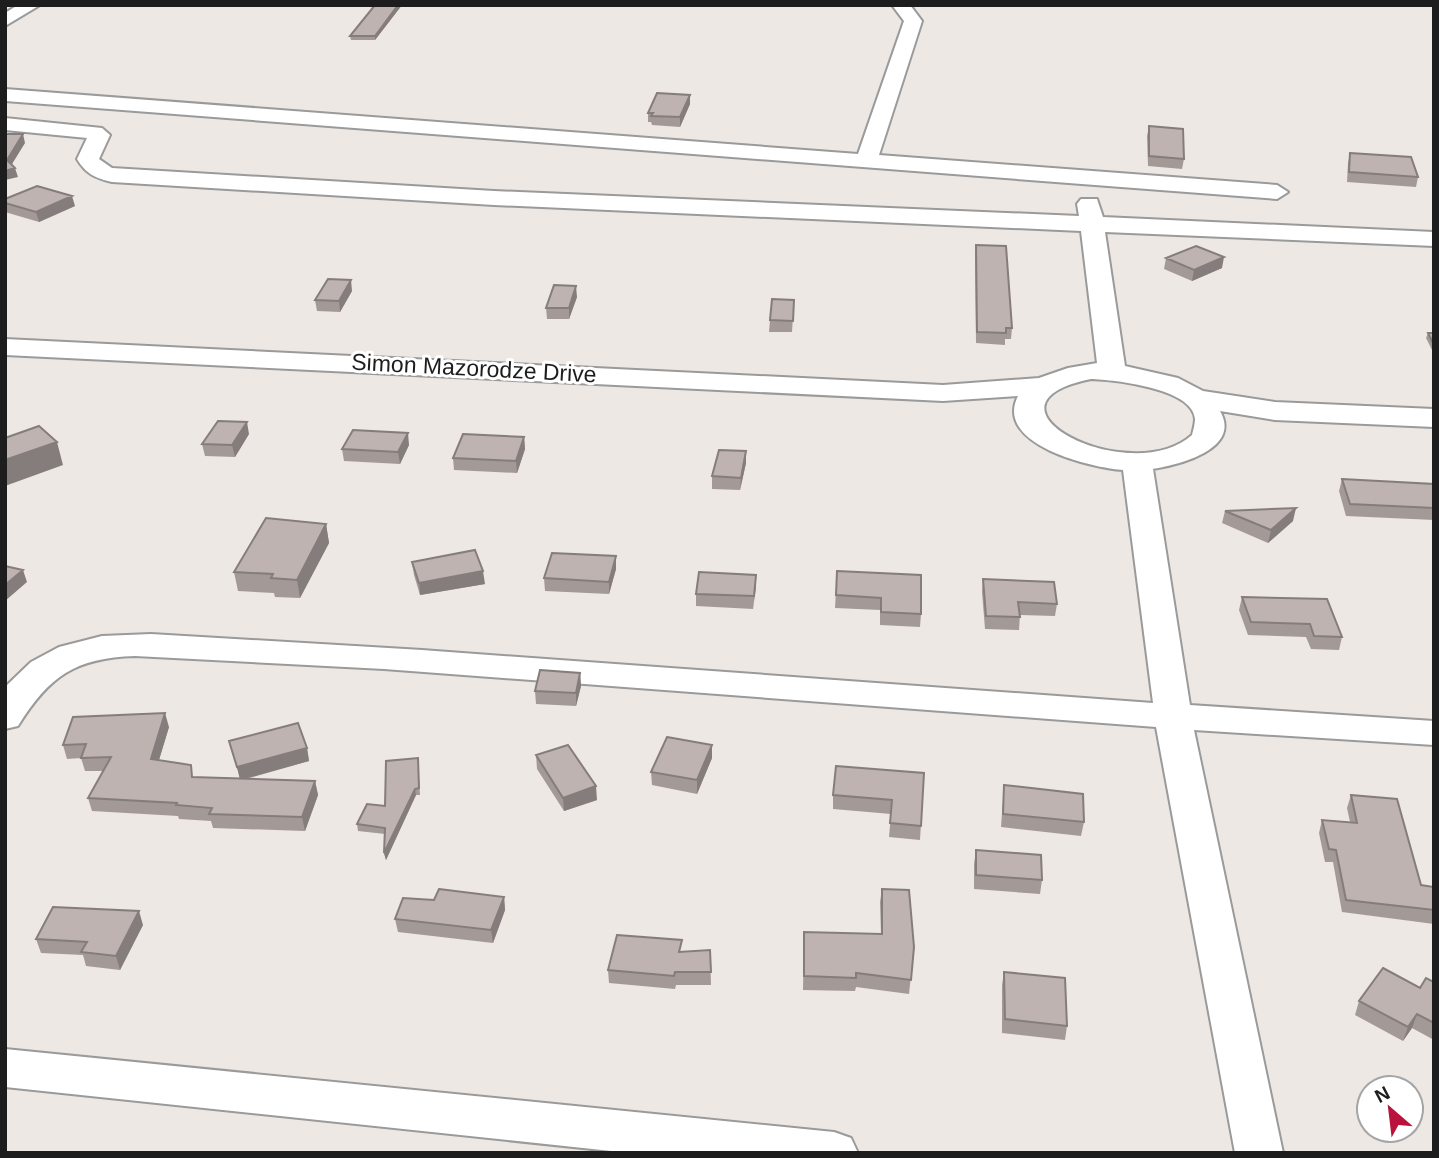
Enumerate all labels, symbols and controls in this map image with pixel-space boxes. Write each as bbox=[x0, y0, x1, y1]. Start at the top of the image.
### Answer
street label: Simon Mazorodze Drive bbox=[351, 349, 597, 387]
north arrow bbox=[1355, 1074, 1425, 1144]
text: N bbox=[1371, 1082, 1393, 1107]

